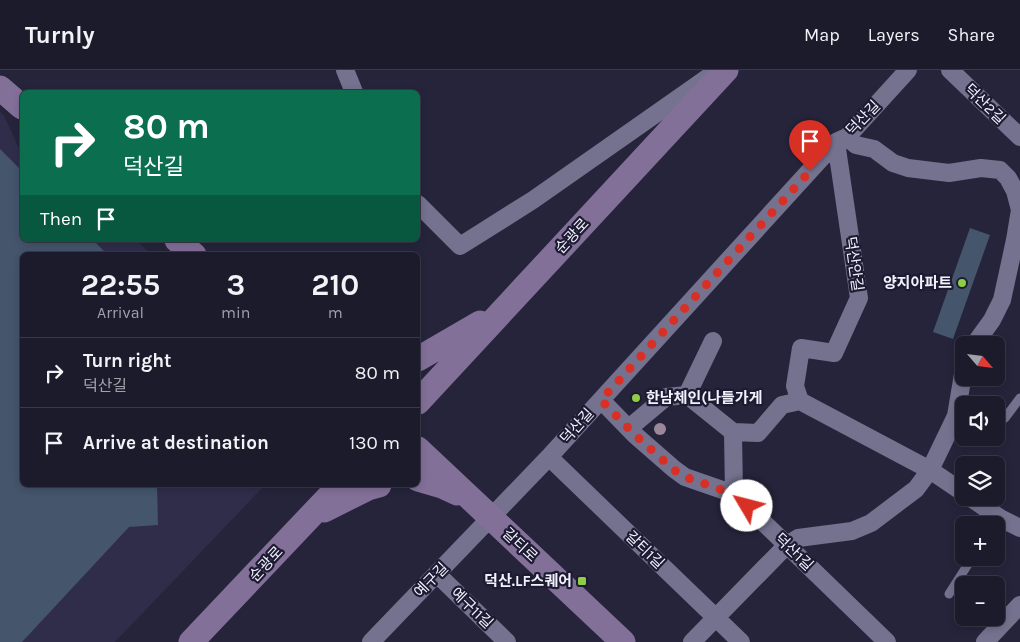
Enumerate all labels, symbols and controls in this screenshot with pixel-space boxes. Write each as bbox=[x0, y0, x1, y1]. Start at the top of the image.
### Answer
text: Turnly bbox=[25, 21, 95, 49]
text: Map bbox=[804, 24, 840, 46]
text: Layers bbox=[868, 24, 920, 46]
text: Share bbox=[948, 24, 995, 46]
street label: 덕산2길 bbox=[961, 80, 1009, 128]
street label: 덕산길 bbox=[842, 97, 884, 139]
text: 80 m bbox=[123, 106, 210, 147]
icon: right bbox=[40, 110, 105, 175]
pin bbox=[789, 120, 831, 171]
icon: arrive bbox=[796, 127, 824, 155]
text: 덕산길 bbox=[123, 154, 184, 180]
icon: arrive bbox=[92, 205, 120, 233]
text: Then bbox=[40, 208, 82, 230]
street label: 순광로 bbox=[551, 215, 593, 257]
street label: 덕산안길 bbox=[841, 235, 867, 293]
text: 22:55 bbox=[81, 267, 160, 303]
text: 3 bbox=[226, 267, 245, 303]
text: 210 bbox=[311, 267, 359, 303]
place label: 양지아파트 bbox=[883, 274, 952, 292]
marker: 양지아파트 bbox=[956, 277, 968, 289]
text: Arrival bbox=[97, 303, 144, 322]
text: min bbox=[221, 303, 250, 322]
text: m bbox=[328, 303, 343, 322]
north arrow bbox=[955, 336, 1005, 386]
map controls bbox=[955, 336, 1005, 626]
text: Turn right bbox=[83, 350, 172, 372]
icon: right bbox=[40, 359, 68, 387]
text: 80 m bbox=[355, 362, 400, 384]
text: 덕산길 bbox=[83, 376, 127, 395]
place label: 한남체인(나들가게 bbox=[646, 389, 762, 407]
marker: 한남체인(나들가게 bbox=[630, 392, 642, 404]
button: sound bbox=[955, 396, 1005, 446]
street label: 덕산길 bbox=[556, 405, 598, 447]
icon: arrive bbox=[40, 429, 68, 457]
text: Arrive at destination bbox=[83, 432, 269, 454]
text: 130 m bbox=[349, 432, 400, 454]
button: layers bbox=[955, 456, 1005, 506]
position arrow bbox=[720, 479, 772, 531]
button: + bbox=[955, 516, 1005, 566]
street label: 갈티로 bbox=[499, 524, 541, 566]
street label: 갈티1길 bbox=[622, 527, 668, 573]
street label: 덕산1길 bbox=[771, 529, 817, 575]
street label: 순광로 bbox=[245, 543, 287, 585]
street label: 예구길 bbox=[410, 559, 452, 601]
place label: 덕산.LF스퀘어 bbox=[484, 572, 572, 590]
marker: 덕산.LF스퀘어 bbox=[576, 575, 588, 587]
button: − bbox=[955, 576, 1005, 626]
street label: 예구11길 bbox=[447, 584, 497, 632]

